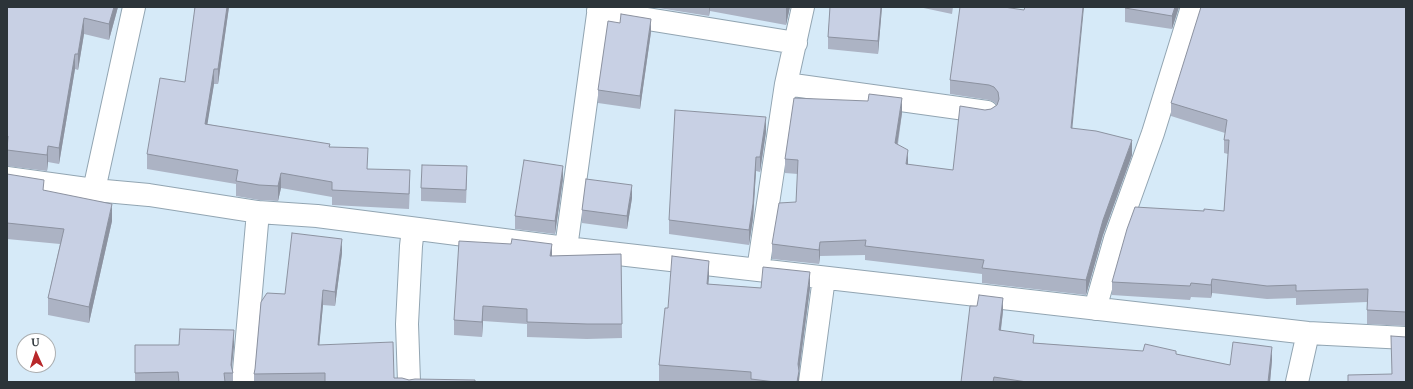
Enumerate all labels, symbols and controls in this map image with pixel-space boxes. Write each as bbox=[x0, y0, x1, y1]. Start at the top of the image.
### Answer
north arrow bbox=[16, 333, 56, 373]
text: U bbox=[31, 335, 40, 349]

